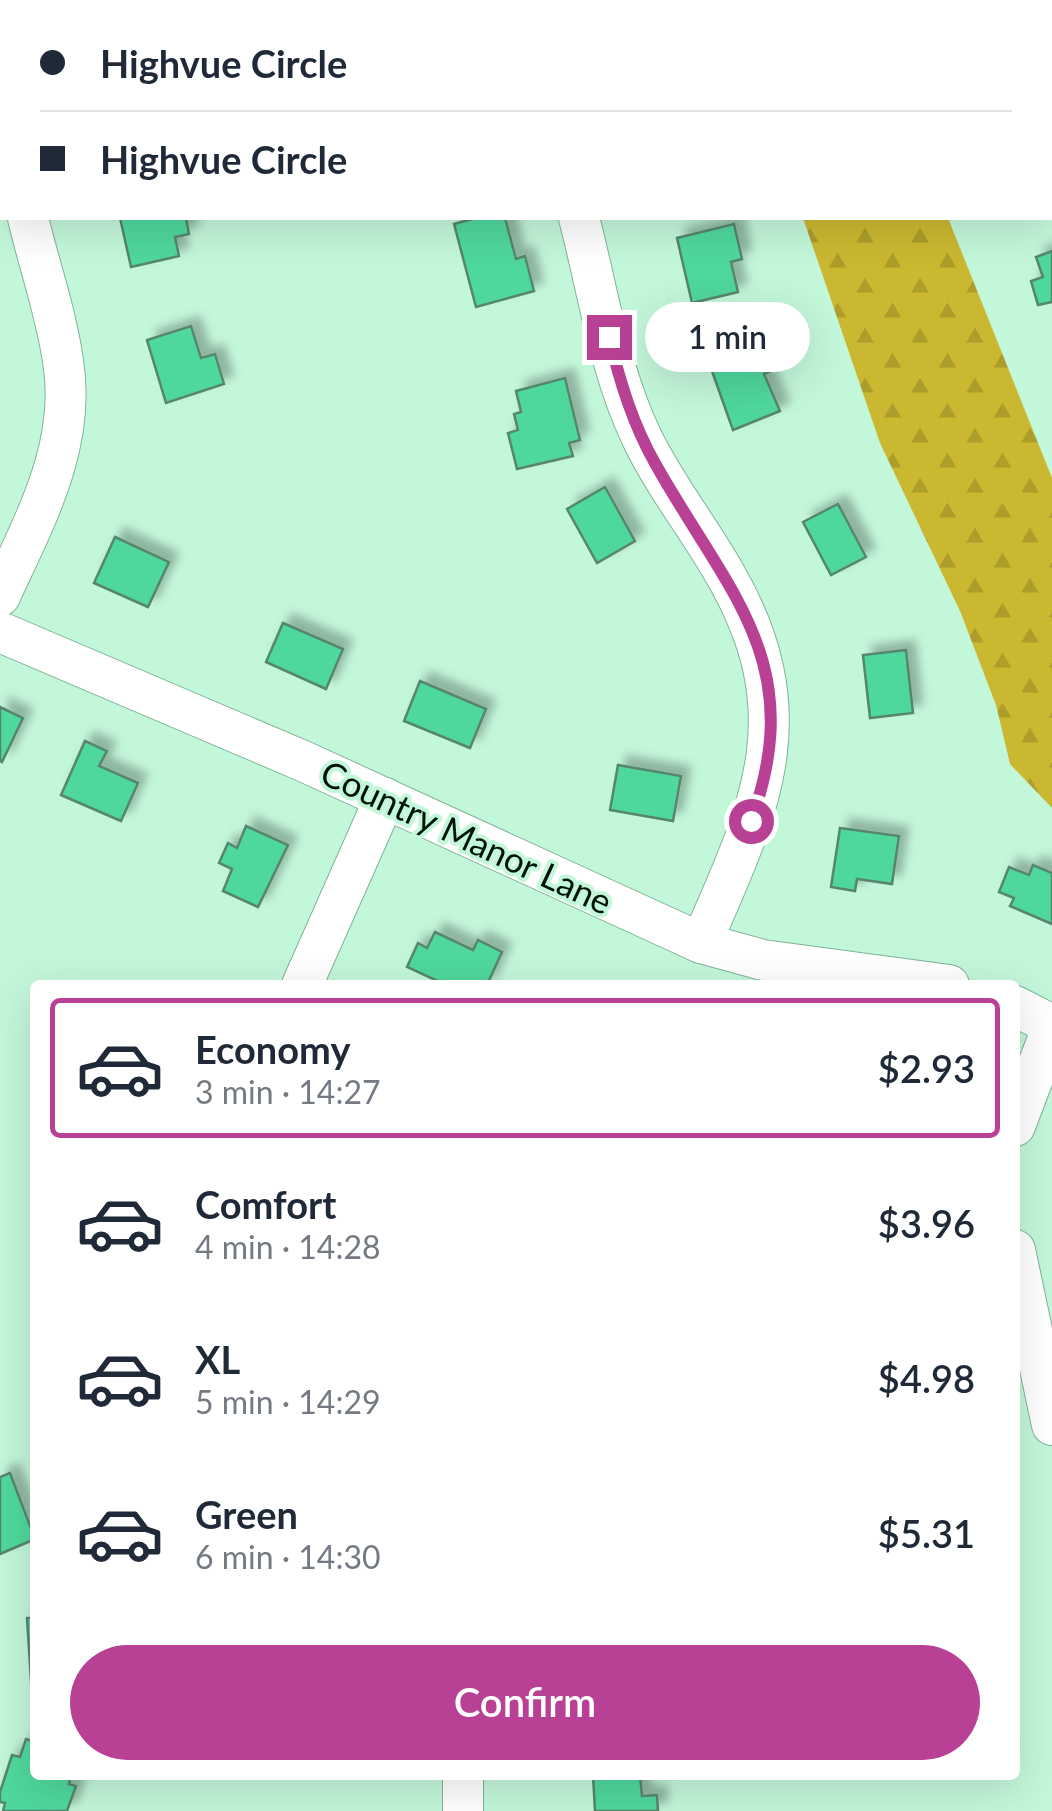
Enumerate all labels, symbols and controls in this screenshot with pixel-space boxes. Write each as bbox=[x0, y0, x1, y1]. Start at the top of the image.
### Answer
text: Highvue Circle bbox=[100, 40, 347, 86]
text: Highvue Circle bbox=[100, 136, 347, 182]
callout: 1 min bbox=[644, 302, 809, 372]
route end bbox=[587, 315, 632, 360]
text: 1 min bbox=[688, 317, 767, 356]
street label: Country Manor Lane bbox=[315, 750, 619, 922]
route start bbox=[729, 799, 774, 844]
icon: car bbox=[75, 1023, 165, 1113]
text: Economy bbox=[195, 1026, 350, 1072]
text: $2.93 bbox=[878, 1045, 975, 1091]
text: 3 min · 14:27 bbox=[195, 1072, 381, 1111]
icon: car bbox=[75, 1178, 165, 1268]
text: Comfort bbox=[195, 1181, 336, 1227]
text: $3.96 bbox=[878, 1200, 975, 1246]
text: 4 min · 14:28 bbox=[195, 1227, 381, 1266]
icon: car bbox=[75, 1333, 165, 1423]
text: XL bbox=[195, 1336, 240, 1382]
text: $4.98 bbox=[878, 1355, 975, 1401]
text: 5 min · 14:29 bbox=[195, 1382, 381, 1421]
icon: car bbox=[75, 1488, 165, 1578]
text: Green bbox=[195, 1491, 298, 1537]
text: $5.31 bbox=[878, 1510, 975, 1556]
text: 6 min · 14:30 bbox=[195, 1537, 381, 1576]
button: Confirm bbox=[70, 1645, 980, 1760]

